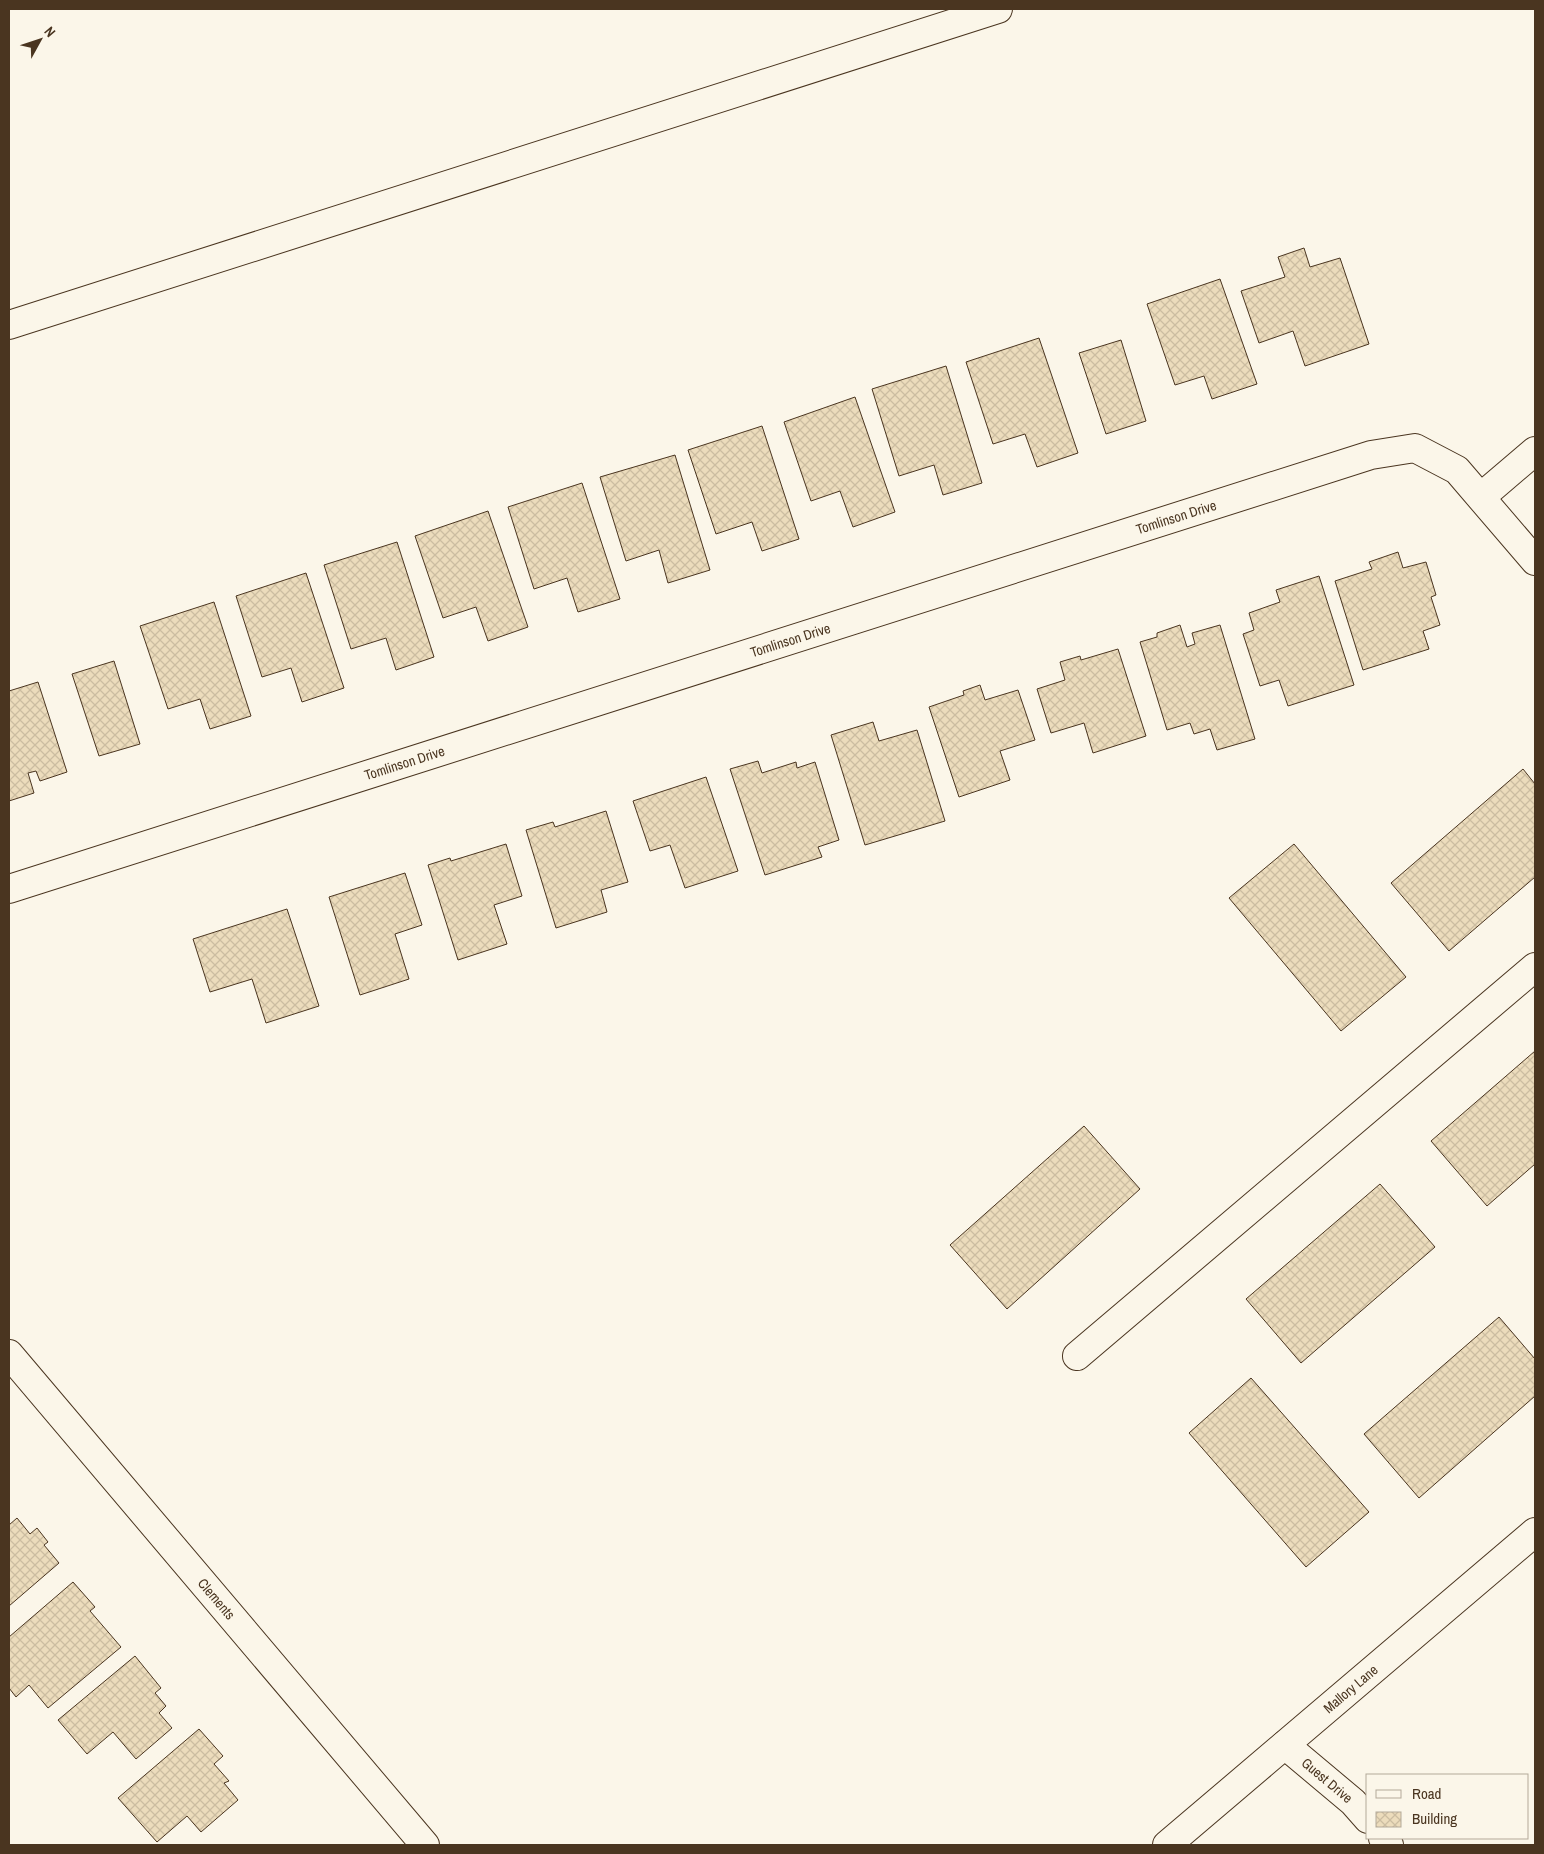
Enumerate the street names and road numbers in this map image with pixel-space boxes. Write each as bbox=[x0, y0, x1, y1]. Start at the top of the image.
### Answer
street label: Tomlinson Drive bbox=[1134, 496, 1218, 538]
street label: Tomlinson Drive bbox=[748, 619, 833, 661]
street label: Tomlinson Drive bbox=[362, 742, 447, 784]
street label: Clements bbox=[194, 1575, 239, 1623]
street label: Mallory Lane bbox=[1320, 1661, 1381, 1717]
street label: Guest Drive bbox=[1298, 1754, 1356, 1807]

